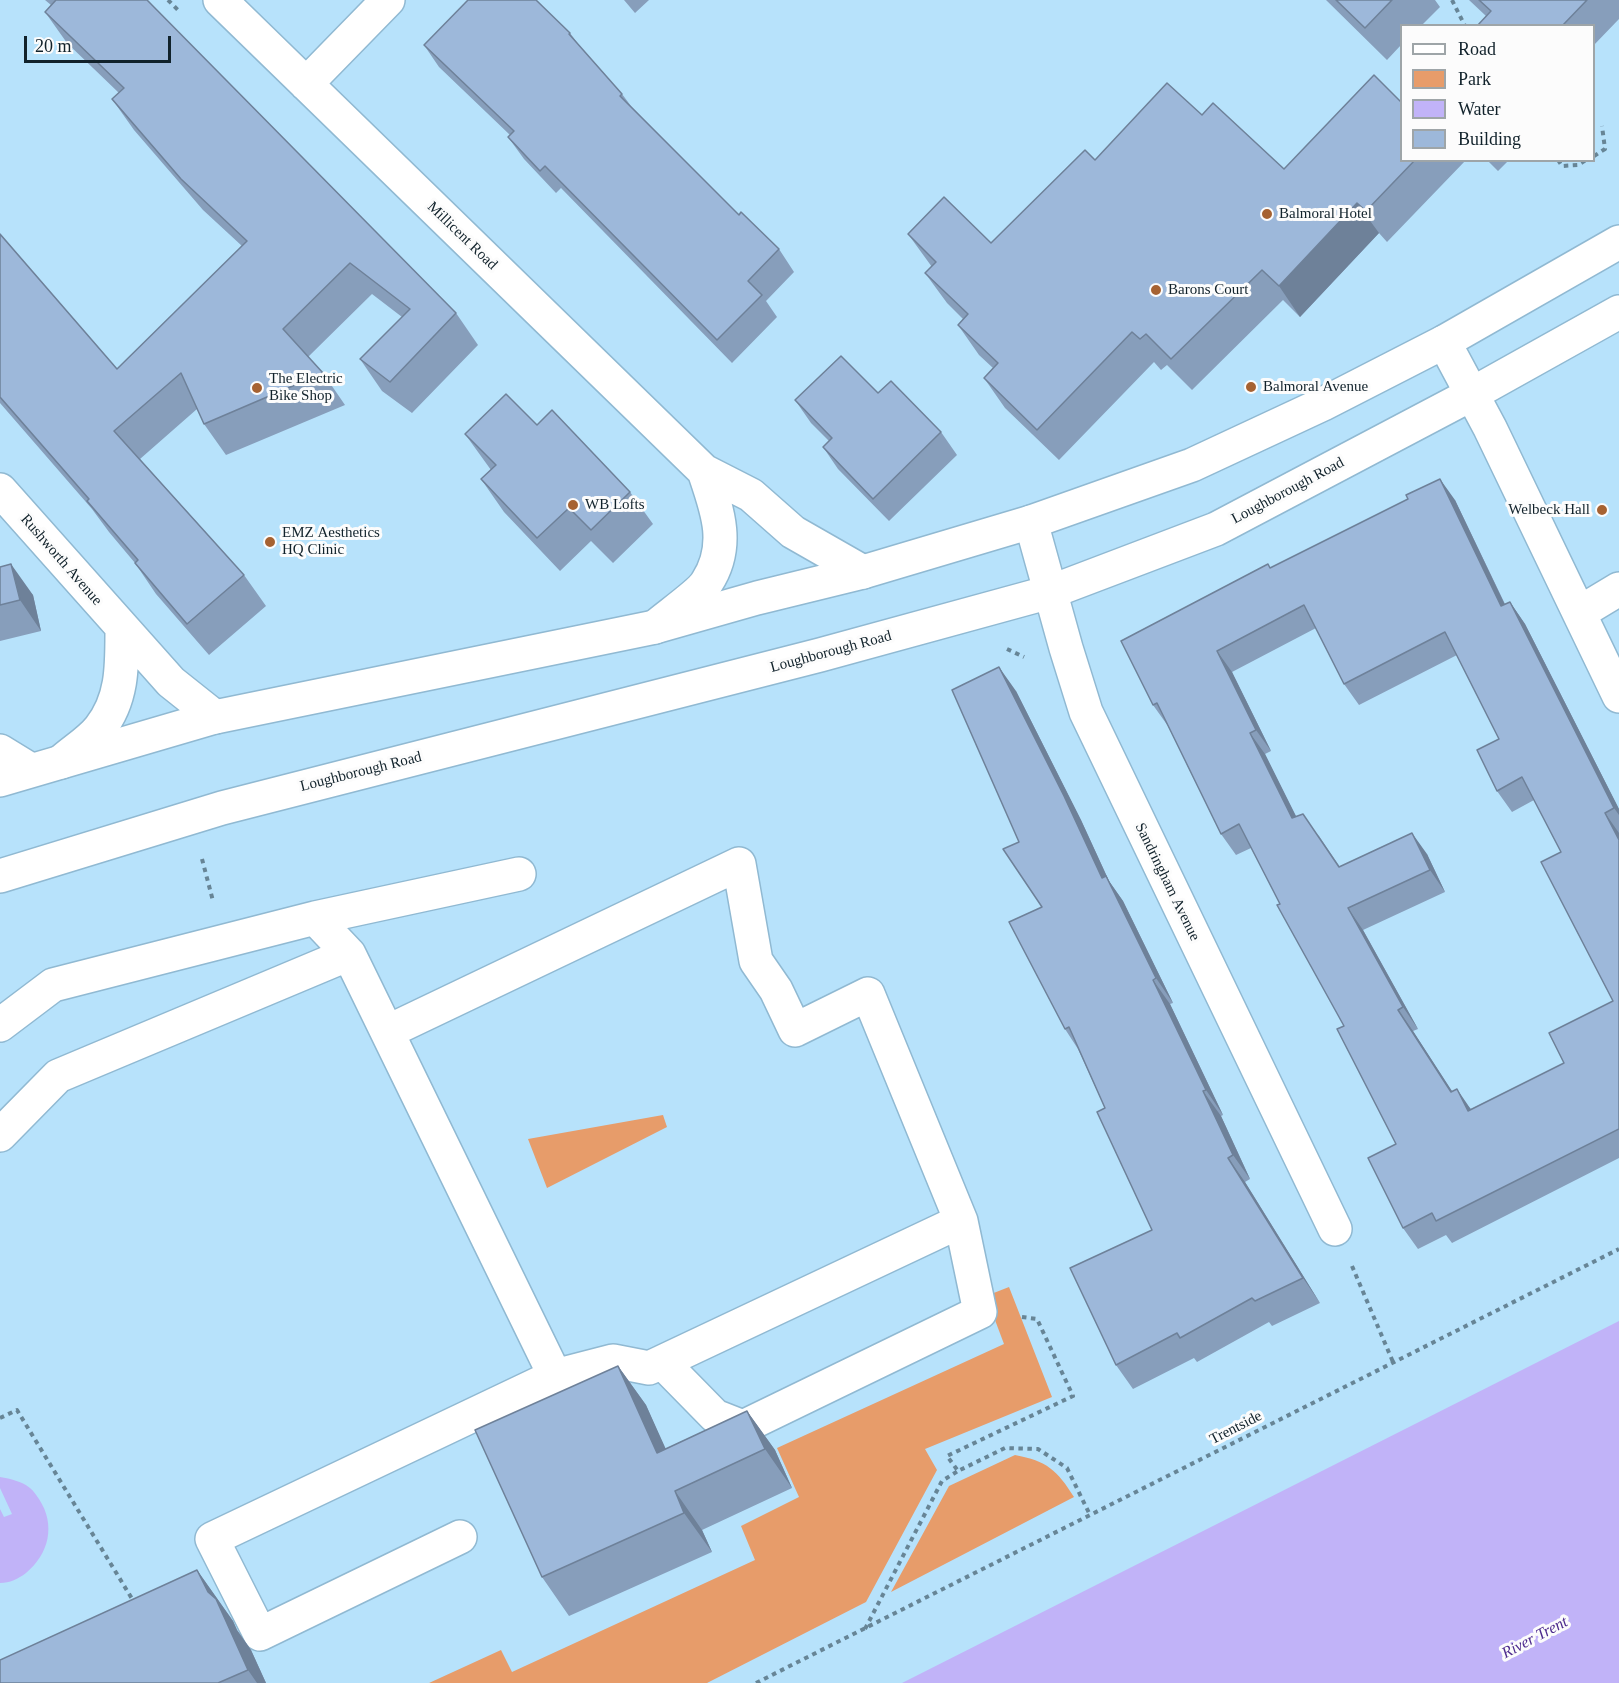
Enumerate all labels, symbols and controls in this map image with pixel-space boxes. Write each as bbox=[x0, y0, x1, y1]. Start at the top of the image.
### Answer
scale bar bbox=[27, 24, 174, 62]
legend bbox=[1400, 24, 1595, 162]
text: 20 m bbox=[35, 36, 72, 56]
text: Road bbox=[1458, 39, 1496, 59]
text: Park bbox=[1458, 69, 1491, 89]
text: Water bbox=[1458, 99, 1501, 119]
text: Building bbox=[1458, 129, 1521, 149]
street label: Millicent Road bbox=[423, 198, 501, 274]
place label: Balmoral Hotel bbox=[1279, 205, 1372, 223]
marker: Balmoral Hotel bbox=[1260, 207, 1274, 221]
place label: Barons Court bbox=[1168, 281, 1248, 299]
marker: Barons Court bbox=[1149, 283, 1163, 297]
place label: The Electric Bike Shop bbox=[269, 370, 343, 405]
place label: Balmoral Avenue bbox=[1263, 378, 1368, 396]
marker: Balmoral Avenue bbox=[1244, 380, 1258, 394]
marker: The Electric Bike Shop bbox=[250, 381, 264, 395]
street label: Loughborough Road bbox=[1229, 454, 1347, 528]
place label: WB Lofts bbox=[585, 496, 645, 514]
marker: WB Lofts bbox=[566, 498, 580, 512]
place label: Welbeck Hall bbox=[1508, 501, 1590, 519]
marker: Welbeck Hall bbox=[1595, 503, 1609, 517]
street label: Rushworth Avenue bbox=[16, 511, 106, 609]
place label: EMZ Aesthetics HQ Clinic bbox=[282, 524, 380, 559]
marker: EMZ Aesthetics HQ Clinic bbox=[263, 535, 277, 549]
street label: Loughborough Road bbox=[769, 627, 893, 677]
street label: Loughborough Road bbox=[298, 748, 424, 796]
street label: Sandringham Avenue bbox=[1131, 820, 1203, 944]
street label: Trentside bbox=[1207, 1407, 1265, 1449]
water label: River Trent bbox=[1499, 1613, 1571, 1663]

